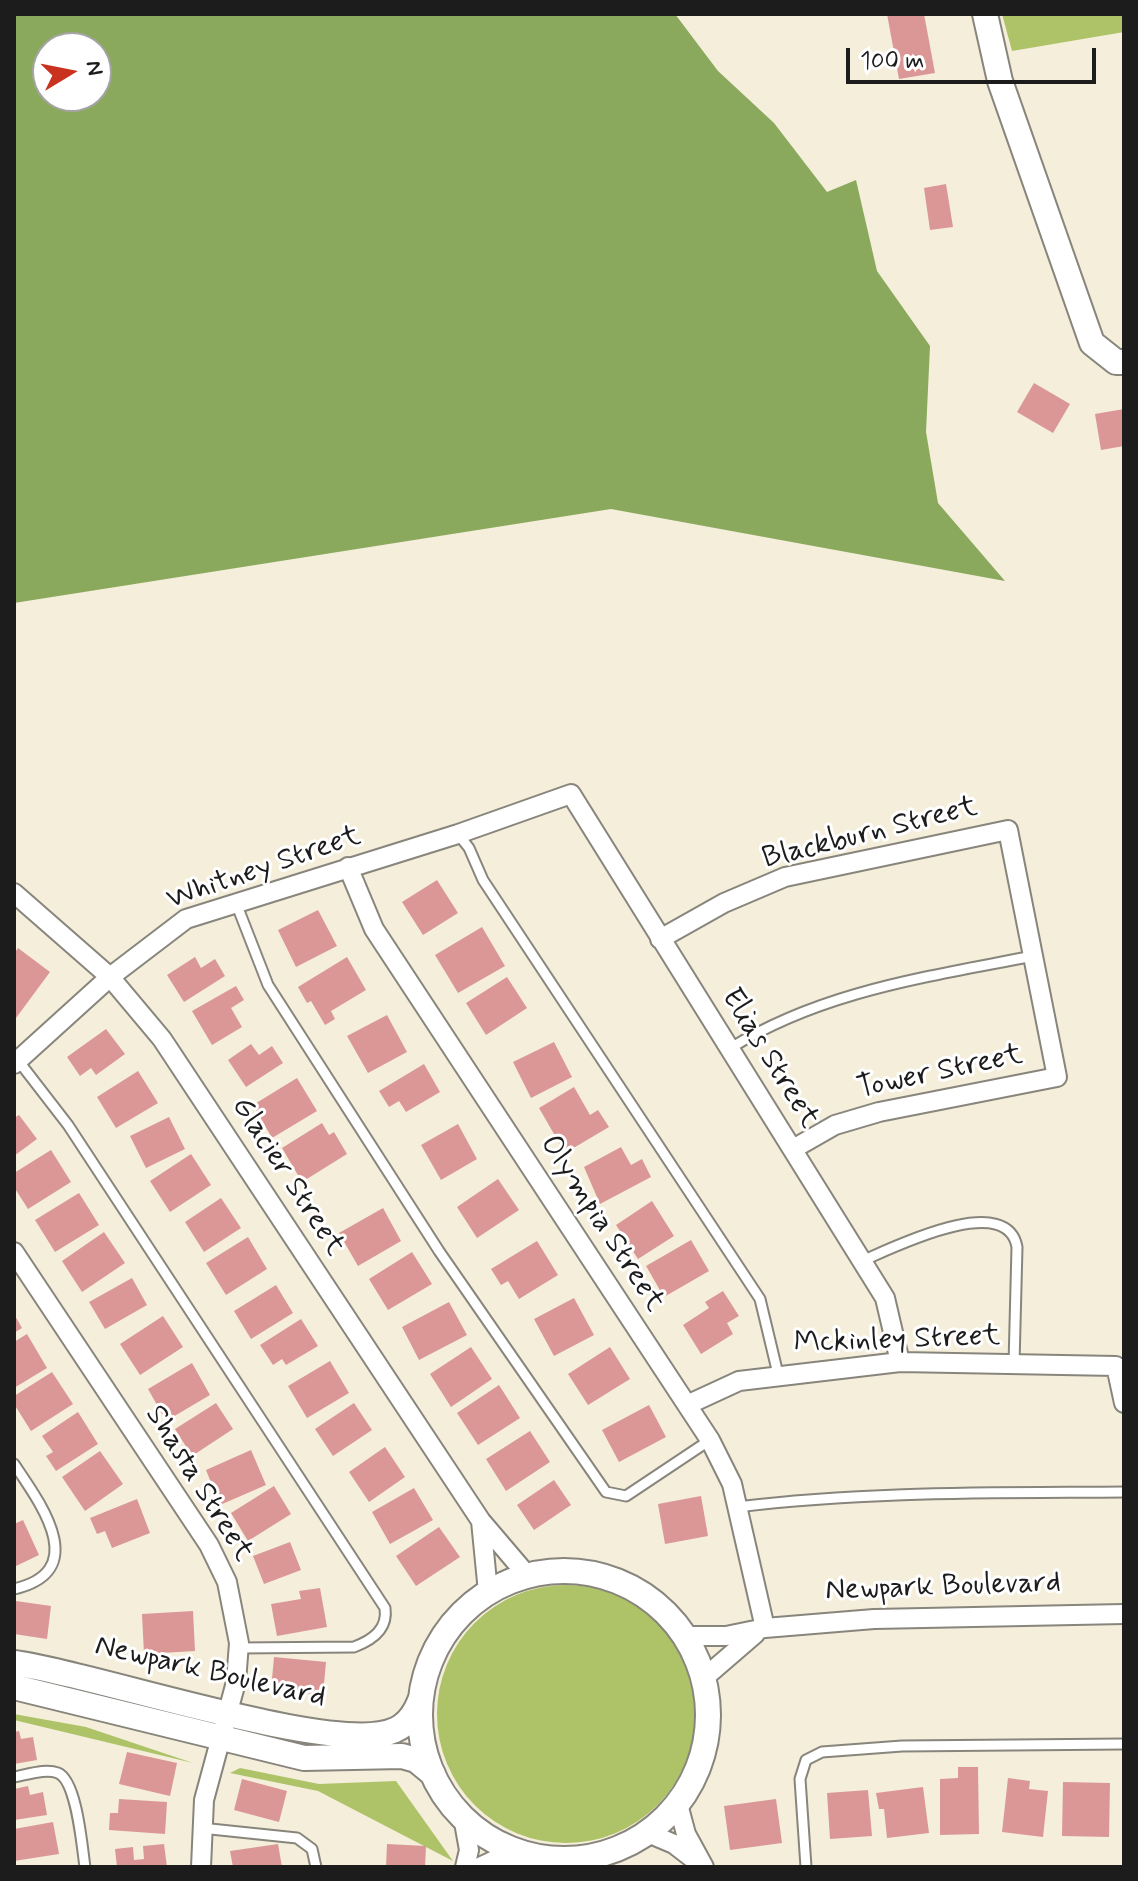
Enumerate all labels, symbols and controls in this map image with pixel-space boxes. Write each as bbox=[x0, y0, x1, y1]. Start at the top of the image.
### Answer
north arrow bbox=[32, 32, 112, 112]
scale bar bbox=[850, 32, 1100, 82]
text: 100 m bbox=[860, 46, 924, 77]
text: N bbox=[79, 59, 109, 78]
street label: Blackburn Street bbox=[759, 790, 981, 878]
street label: Whitney Street bbox=[162, 819, 366, 919]
street label: Elias Street bbox=[712, 982, 826, 1136]
street label: Tower Street bbox=[854, 1038, 1026, 1108]
street label: Glacier Street bbox=[222, 1091, 352, 1263]
street label: Olympia Street bbox=[531, 1129, 671, 1319]
street label: Mckinley Street bbox=[793, 1319, 1001, 1363]
street label: Shasta Street bbox=[136, 1399, 260, 1569]
street label: Newpark Boulevard bbox=[825, 1566, 1061, 1610]
street label: Newpark Boulevard bbox=[91, 1629, 329, 1717]

